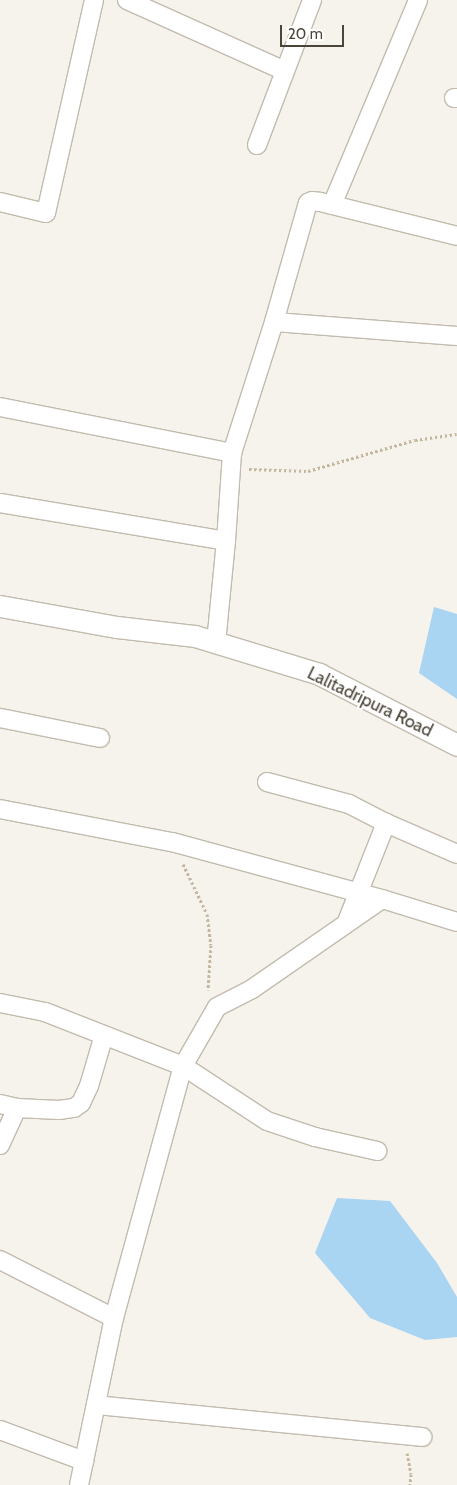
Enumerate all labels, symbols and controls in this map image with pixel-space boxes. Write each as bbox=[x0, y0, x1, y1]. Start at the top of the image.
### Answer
scale bar bbox=[282, 15, 346, 47]
text: 20 m bbox=[288, 25, 323, 43]
street label: Lalitadripura Road bbox=[304, 662, 436, 742]

